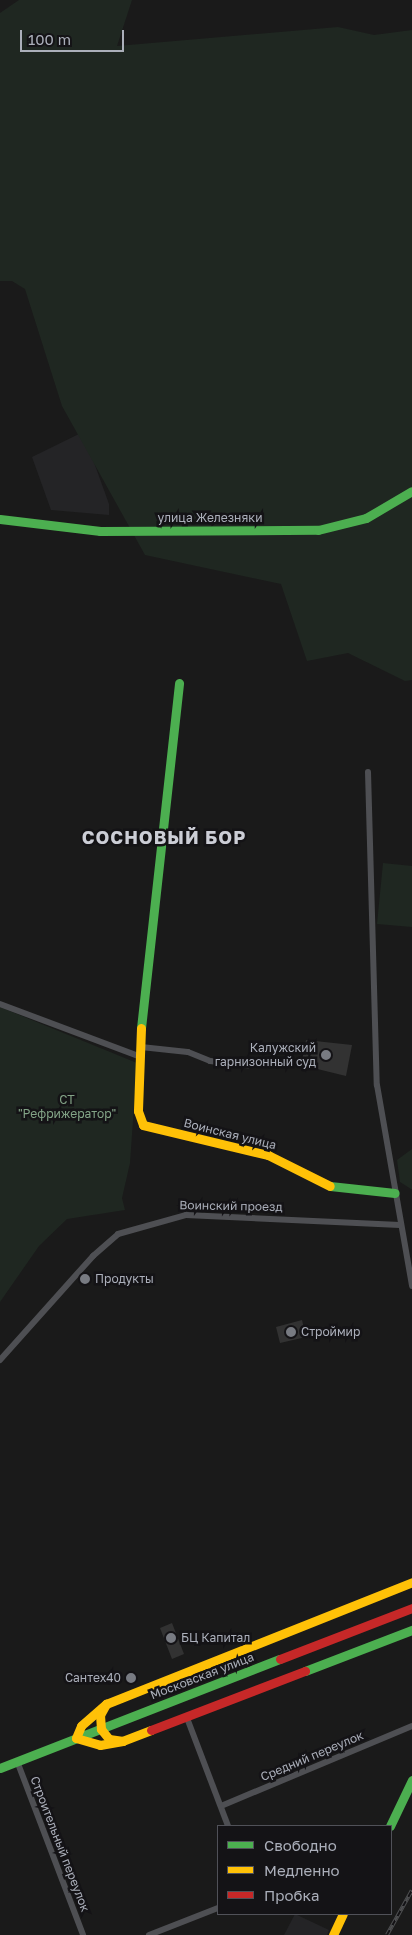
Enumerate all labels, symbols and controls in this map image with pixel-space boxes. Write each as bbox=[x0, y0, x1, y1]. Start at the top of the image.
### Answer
scale bar bbox=[22, 20, 126, 52]
text: 100 m bbox=[28, 30, 71, 48]
street label: улица Железняки bbox=[158, 511, 262, 525]
district label: СОСНОВЫЙ БОР bbox=[80, 826, 248, 848]
place label: Калужский гарнизонный суд bbox=[215, 1041, 316, 1069]
marker: Калужский гарнизонный суд bbox=[320, 1049, 332, 1061]
park label: СТ "Рефрижератор" bbox=[18, 1093, 116, 1121]
street label: Воинская улица bbox=[182, 1116, 278, 1152]
street label: Воинский проезд bbox=[179, 1198, 283, 1214]
place label: Продукты bbox=[95, 1272, 154, 1286]
marker: Продукты bbox=[79, 1273, 91, 1285]
place label: Строймир bbox=[301, 1325, 360, 1339]
marker: Строймир bbox=[285, 1326, 297, 1338]
place label: БЦ Капитал bbox=[181, 1631, 250, 1645]
marker: БЦ Капитал bbox=[165, 1632, 177, 1644]
street label: Московская улица bbox=[148, 1650, 256, 1702]
place label: Сантех40 bbox=[65, 1671, 121, 1685]
marker: Сантех40 bbox=[125, 1672, 137, 1684]
street label: Средний переулок bbox=[258, 1728, 366, 1784]
street label: Строительный переулок bbox=[27, 1774, 93, 1914]
legend bbox=[217, 1825, 392, 1915]
text: Свободно bbox=[264, 1836, 337, 1854]
text: Медленно bbox=[264, 1861, 340, 1879]
text: Пробка bbox=[264, 1886, 319, 1904]

